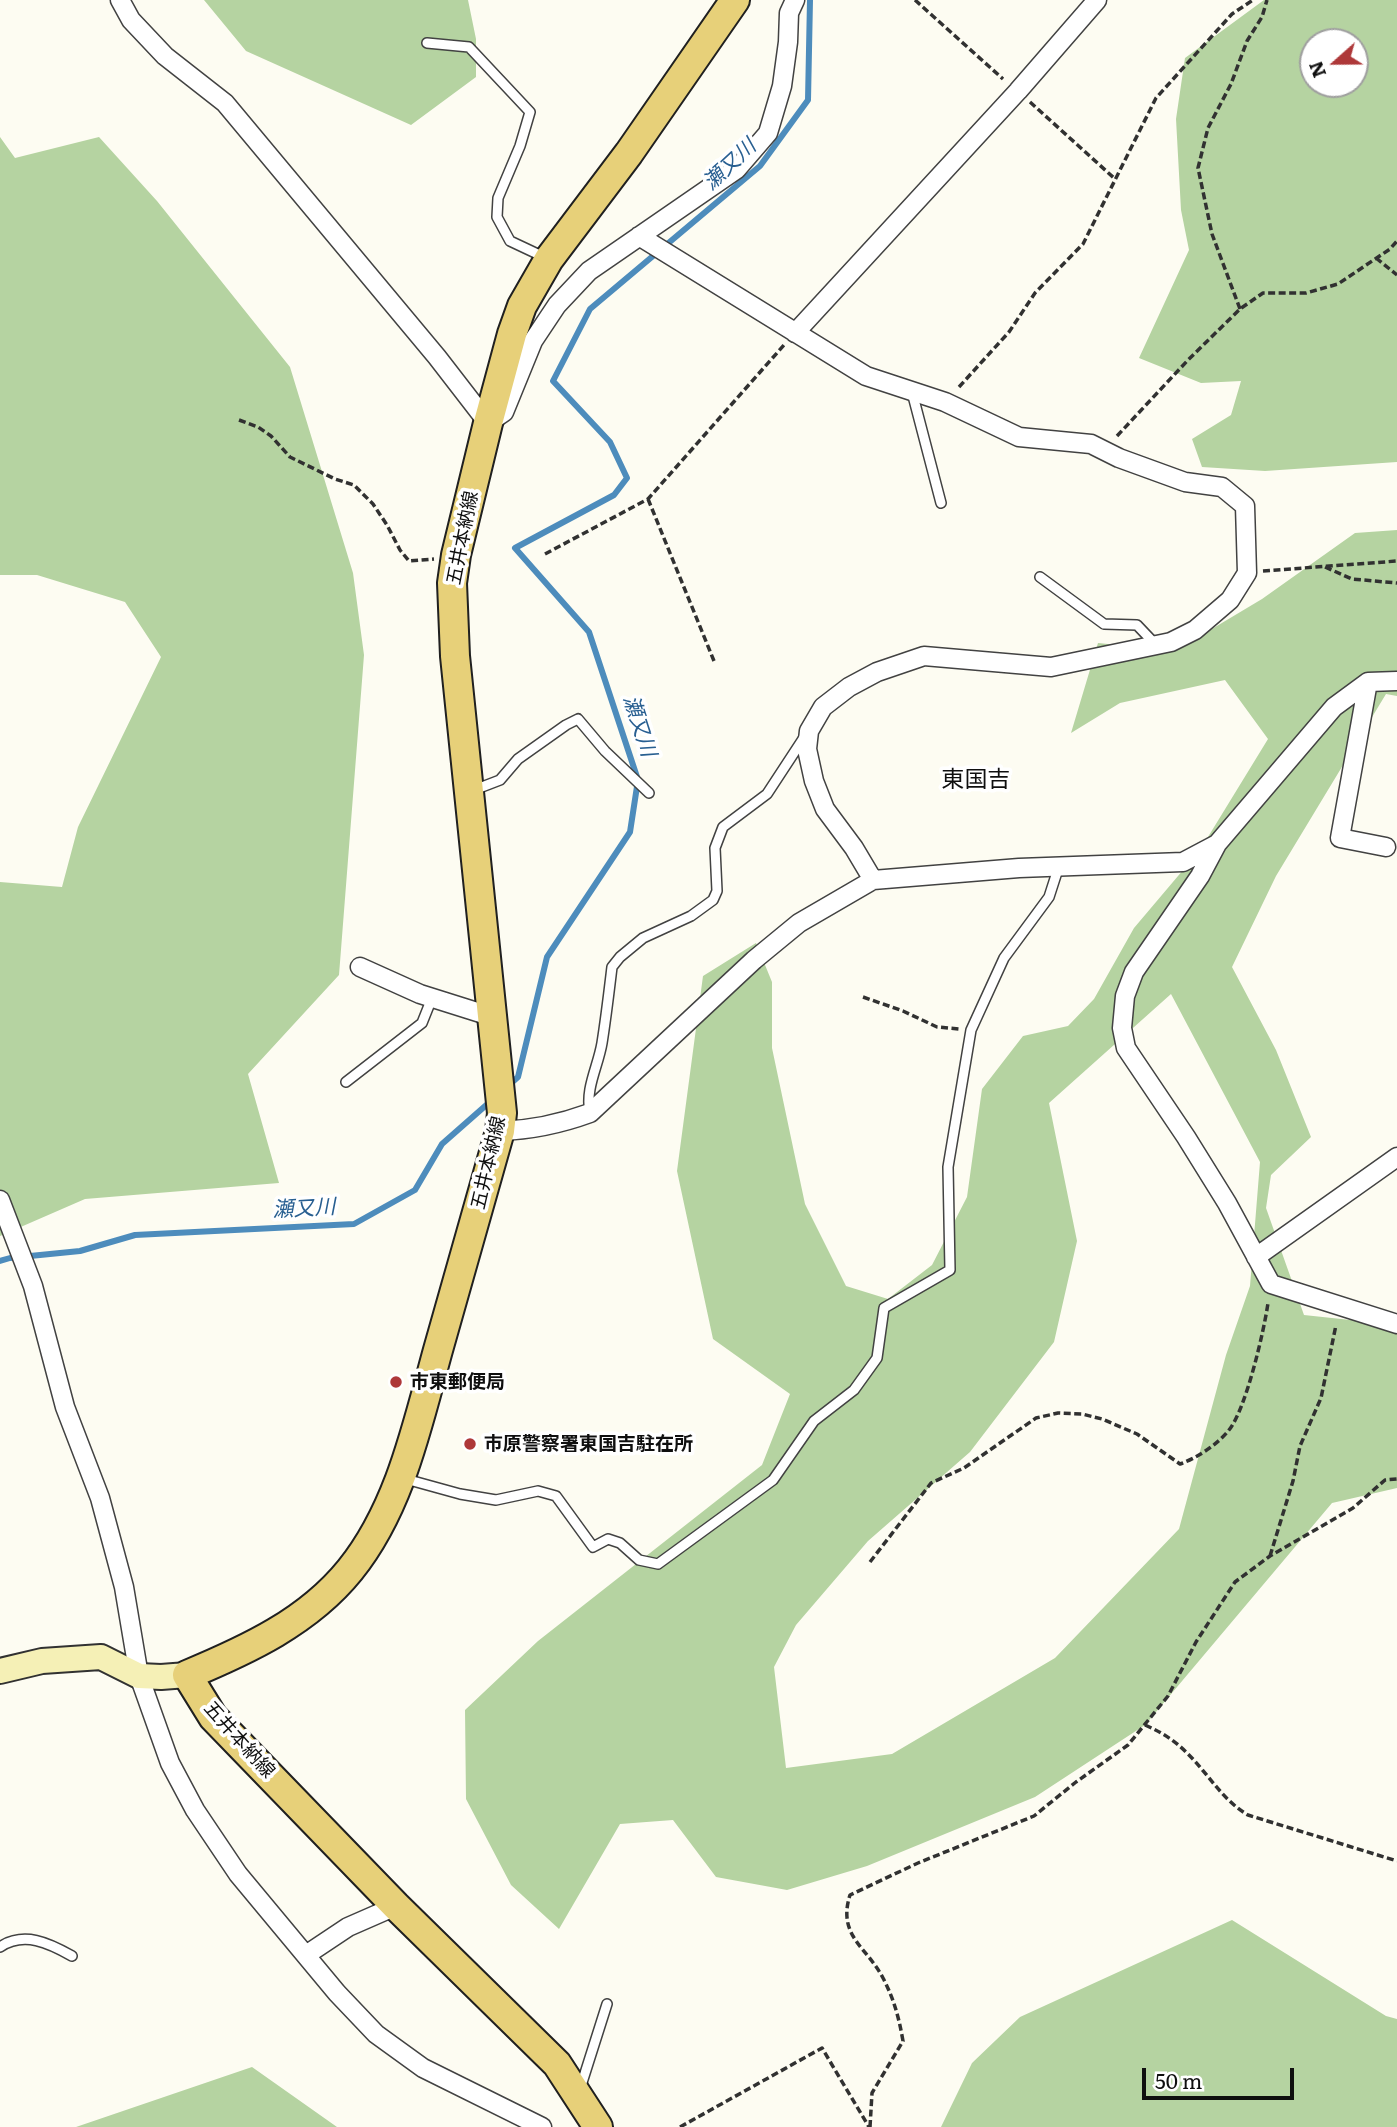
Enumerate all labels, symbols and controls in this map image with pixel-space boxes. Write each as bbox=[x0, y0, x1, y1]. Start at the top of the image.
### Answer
north arrow bbox=[1299, 28, 1369, 98]
text: N bbox=[1300, 57, 1332, 82]
water label: 瀬又川 bbox=[698, 134, 762, 196]
street label: 五井本納線 bbox=[443, 489, 483, 587]
water label: 瀬又川 bbox=[617, 692, 661, 760]
district label: 東国吉 bbox=[942, 766, 1010, 794]
street label: 五井本納線 bbox=[467, 1114, 511, 1212]
water label: 瀬又川 bbox=[272, 1195, 336, 1223]
place label: 市東郵便局 bbox=[410, 1371, 505, 1393]
marker: 市東郵便局 bbox=[388, 1374, 404, 1390]
place label: 市原警察署東国吉駐在所 bbox=[484, 1433, 693, 1455]
marker: 市原警察署東国吉駐在所 bbox=[462, 1436, 478, 1452]
street label: 五井本納線 bbox=[199, 1697, 279, 1783]
scale bar bbox=[1145, 2054, 1297, 2098]
text: 50 m bbox=[1155, 2064, 1202, 2095]

